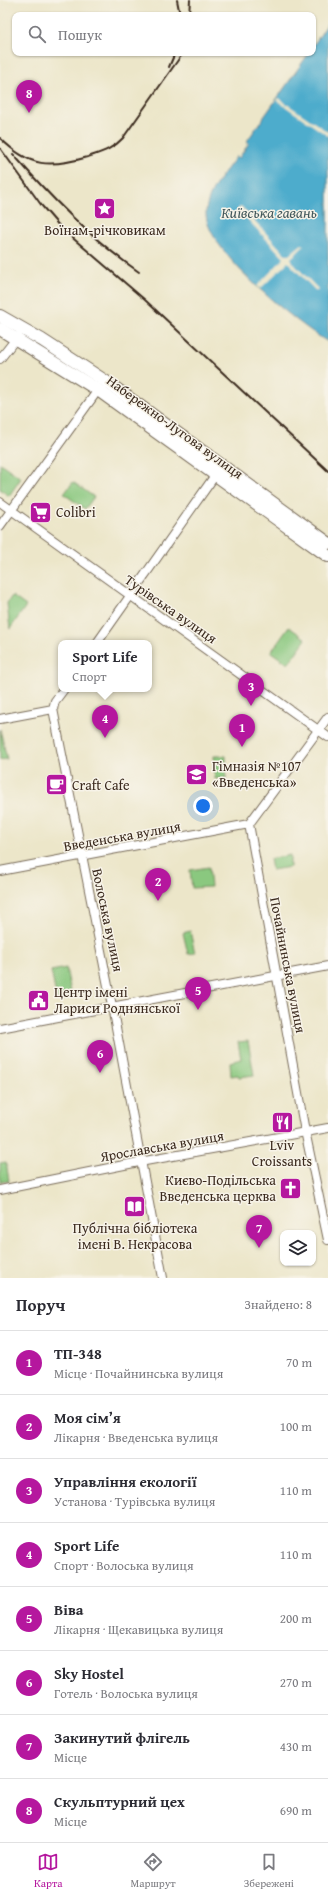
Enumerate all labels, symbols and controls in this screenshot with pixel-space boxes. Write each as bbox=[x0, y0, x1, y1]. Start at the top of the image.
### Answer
search box bbox=[12, 12, 316, 56]
icon: search bbox=[26, 23, 48, 45]
text: Пошук bbox=[58, 24, 102, 45]
pin: 8 bbox=[16, 80, 42, 113]
place icon: Воїнам-річковикам bbox=[92, 195, 118, 221]
water label: Київська гавань bbox=[221, 202, 317, 223]
place label: Воїнам-річковикам bbox=[44, 220, 166, 240]
street label: Набережно-Лугова вулиця bbox=[102, 370, 248, 484]
supermarket icon: Colibri bbox=[27, 499, 53, 525]
place label: Colibri bbox=[56, 502, 96, 522]
street label: Турівська вулиця bbox=[121, 570, 221, 648]
popup bbox=[58, 640, 152, 692]
text: Sport Life bbox=[72, 646, 138, 667]
text: Спорт bbox=[72, 667, 107, 686]
pin: 3 bbox=[238, 673, 264, 706]
pin: 4 bbox=[92, 705, 118, 738]
pin: 1 bbox=[229, 714, 255, 747]
place label: Гімназія №107 «Введенська» bbox=[212, 756, 301, 792]
school or university icon: Гімназія №107 «Введенська» bbox=[184, 761, 210, 787]
cafe icon: Craft Cafe bbox=[43, 772, 69, 798]
place label: Craft Cafe bbox=[72, 775, 130, 795]
your location bbox=[193, 796, 213, 816]
street label: Введенська вулиця bbox=[62, 816, 182, 856]
street label: Волоська вулиця bbox=[87, 867, 129, 973]
pin: 2 bbox=[145, 868, 171, 901]
street label: Почайнинська вулиця bbox=[265, 895, 311, 1035]
pin: 5 bbox=[185, 977, 211, 1010]
place label: Центр імені Лариси Роднянської bbox=[54, 982, 181, 1018]
public building icon: Центр імені Лариси Роднянської bbox=[25, 987, 51, 1013]
pin: 6 bbox=[87, 1040, 113, 1073]
restaurant icon: Lviv Croissants bbox=[269, 1110, 295, 1136]
street label: Ярославська вулиця bbox=[98, 1125, 225, 1167]
place label: Lviv Croissants bbox=[252, 1135, 312, 1171]
place label: Києво-Подільська Введенська церква bbox=[160, 1170, 276, 1206]
church icon: Києво-Подільська Введенська церква bbox=[278, 1175, 304, 1201]
library icon: Публічна бібліотека імені В. Некрасова bbox=[122, 1193, 148, 1219]
pin: 7 bbox=[246, 1215, 272, 1248]
place label: Публічна бібліотека імені В. Некрасова bbox=[73, 1218, 198, 1254]
map controls bbox=[280, 1230, 316, 1266]
button: layers bbox=[280, 1230, 316, 1266]
text: Поруч bbox=[16, 1292, 65, 1317]
text: Знайдено: 8 bbox=[244, 1295, 312, 1314]
text: ТП-348 bbox=[54, 1343, 102, 1364]
text: 1 bbox=[26, 1353, 32, 1372]
text: 70 m bbox=[286, 1353, 312, 1372]
text: Місце · Почайнинська вулиця bbox=[54, 1364, 223, 1383]
text: Моя сім’я bbox=[54, 1407, 121, 1428]
text: 2 bbox=[26, 1417, 32, 1436]
text: 100 m bbox=[280, 1417, 312, 1436]
text: Лікарня · Введенська вулиця bbox=[54, 1428, 218, 1447]
text: Управління екології bbox=[54, 1471, 197, 1492]
text: 3 bbox=[26, 1481, 32, 1500]
text: 110 m bbox=[280, 1481, 312, 1500]
text: Установа · Турівська вулиця bbox=[54, 1492, 215, 1511]
text: Sport Life bbox=[54, 1535, 119, 1556]
text: 4 bbox=[26, 1545, 32, 1564]
text: 110 m bbox=[280, 1545, 312, 1564]
text: Спорт · Волоська вулиця bbox=[54, 1556, 194, 1575]
text: Віва bbox=[54, 1599, 83, 1620]
text: 5 bbox=[26, 1609, 32, 1628]
text: 200 m bbox=[280, 1609, 312, 1628]
text: Лікарня · Щекавицька вулиця bbox=[54, 1620, 223, 1639]
text: Sky Hostel bbox=[54, 1663, 124, 1684]
text: 6 bbox=[26, 1673, 32, 1692]
text: 270 m bbox=[280, 1673, 312, 1692]
text: Готель · Волоська вулиця bbox=[54, 1684, 198, 1703]
text: Закинутий флігель bbox=[54, 1727, 190, 1748]
text: 7 bbox=[26, 1737, 32, 1756]
text: 430 m bbox=[280, 1737, 312, 1756]
text: Місце bbox=[54, 1748, 87, 1767]
text: Скульптурний цех bbox=[54, 1791, 185, 1812]
text: 8 bbox=[26, 1801, 32, 1820]
text: 690 m bbox=[280, 1801, 312, 1820]
text: Місце bbox=[54, 1812, 87, 1831]
tab: Карта bbox=[34, 1851, 63, 1891]
tab: Маршрут bbox=[131, 1851, 176, 1891]
tab: Збережені bbox=[244, 1851, 294, 1891]

